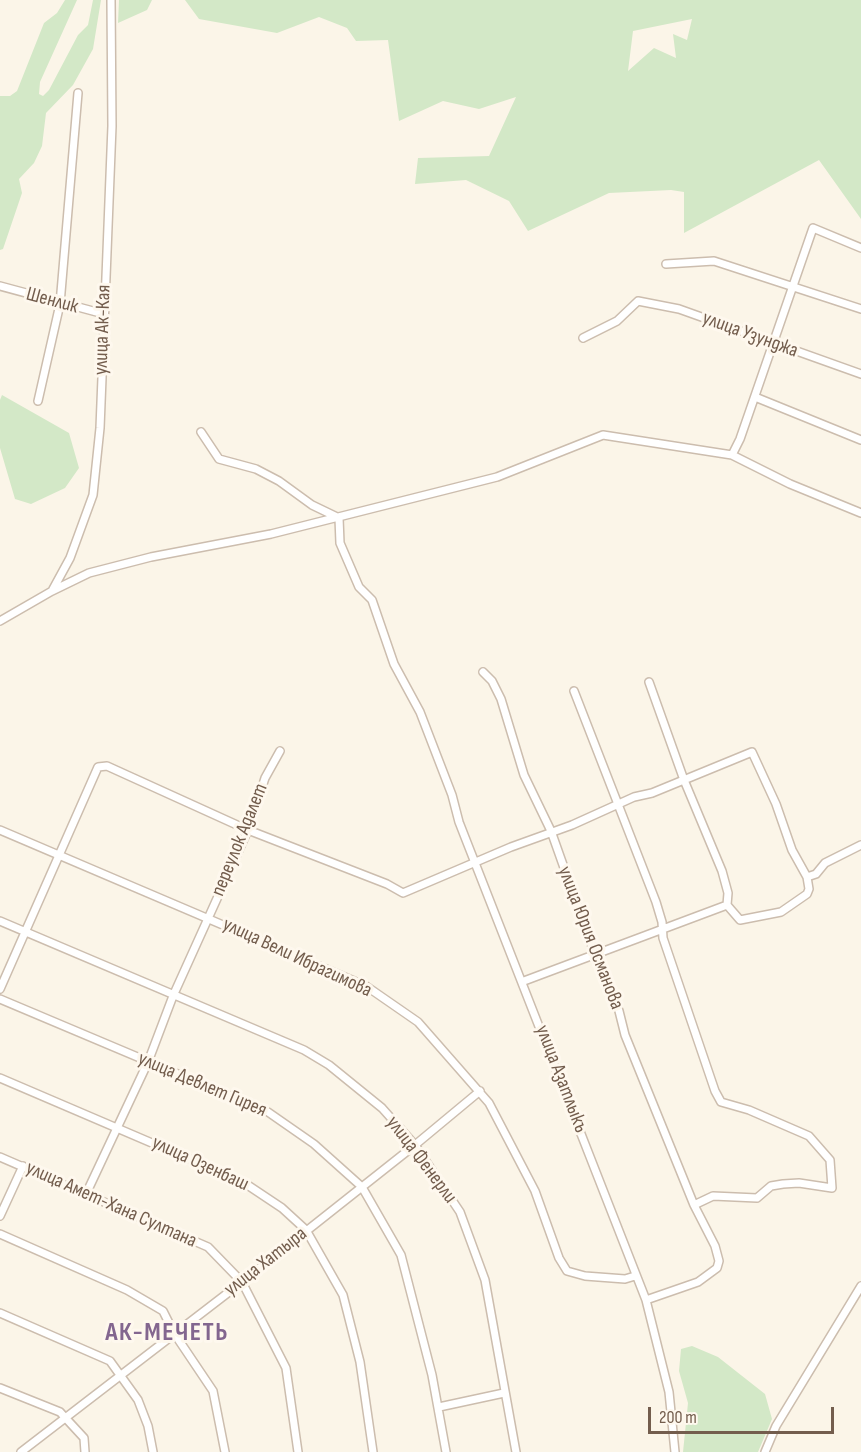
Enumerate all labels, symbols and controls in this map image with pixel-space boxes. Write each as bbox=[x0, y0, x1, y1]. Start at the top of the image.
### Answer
street label: Шенлик bbox=[23, 283, 81, 319]
street label: улица Ак-Кая bbox=[89, 284, 117, 376]
street label: улица Узунджа bbox=[699, 307, 801, 363]
street label: переулок Адалет bbox=[207, 780, 273, 900]
street label: улица Юрия Османова bbox=[552, 863, 628, 1013]
street label: улица Вели Ибрагимова bbox=[219, 913, 375, 1003]
street label: улица Азатлыкъ bbox=[529, 1022, 593, 1136]
street label: улица Девлет Гирея bbox=[134, 1047, 270, 1123]
street label: улица Фенерли bbox=[380, 1112, 462, 1208]
street label: улица Озенбаш bbox=[148, 1131, 252, 1197]
street label: улица Амет-Хана Султана bbox=[22, 1157, 200, 1253]
street label: улица Хатыра bbox=[220, 1222, 312, 1302]
district label: АК-МЕЧЕТЬ bbox=[105, 1317, 229, 1349]
scale bar bbox=[651, 1395, 837, 1433]
text: 200 m bbox=[659, 1407, 697, 1428]

